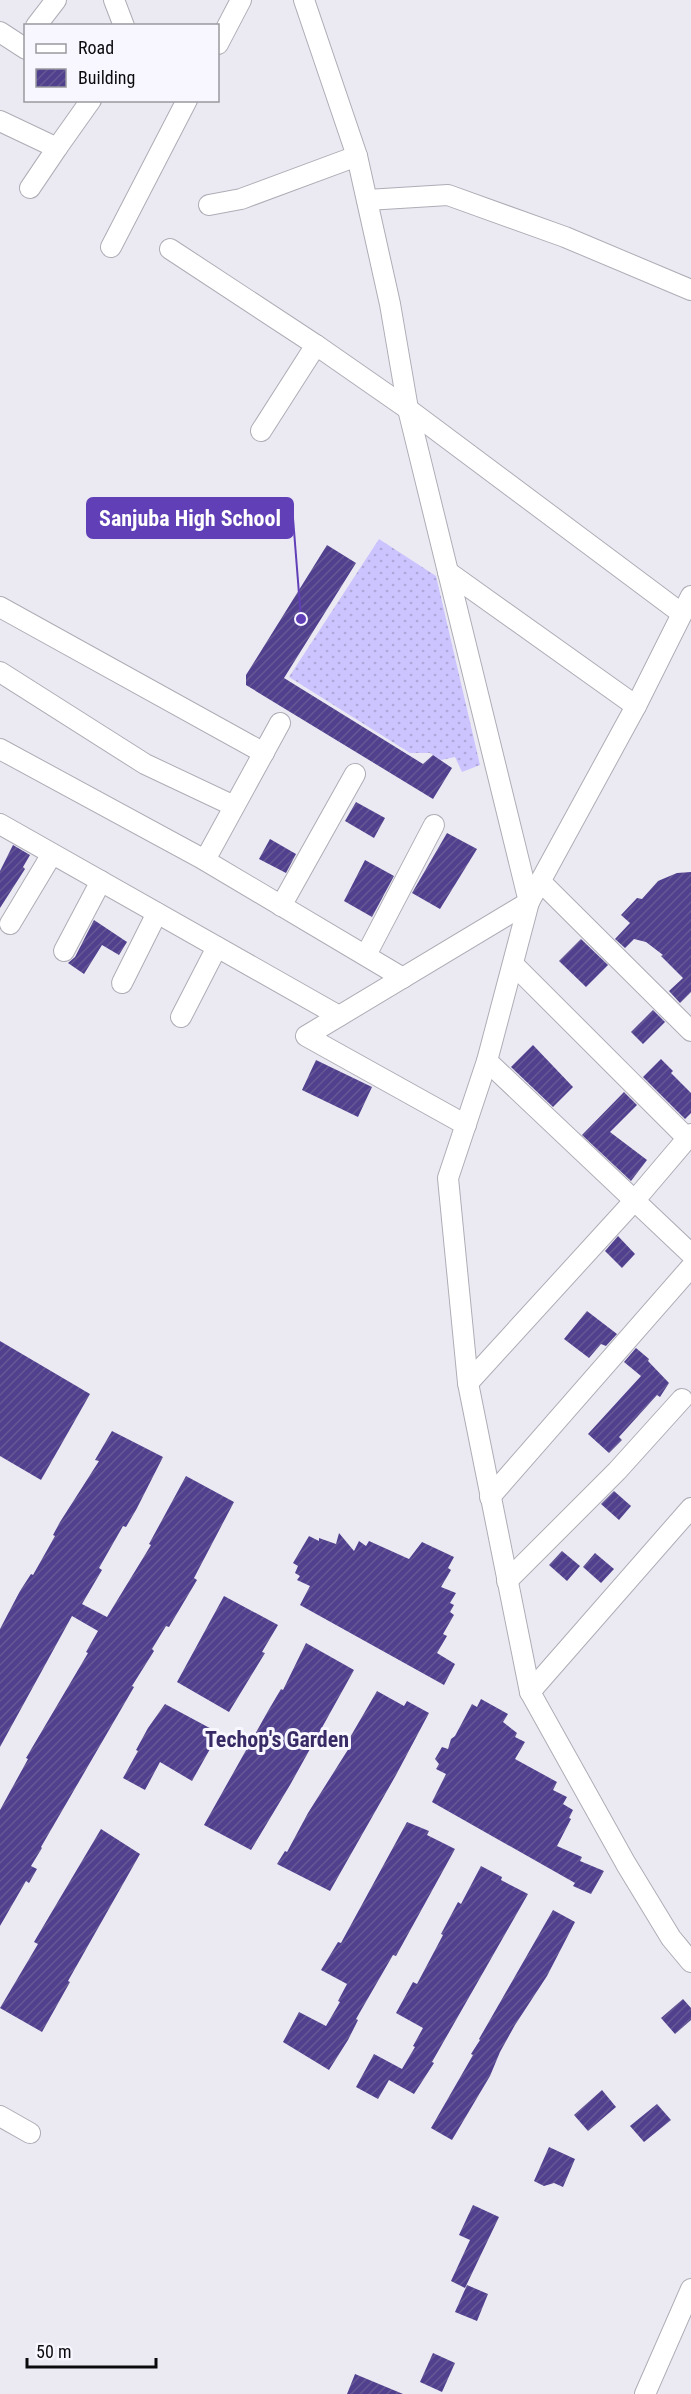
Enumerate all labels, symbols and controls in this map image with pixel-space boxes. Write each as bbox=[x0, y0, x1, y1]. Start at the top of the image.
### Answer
legend bbox=[24, 24, 219, 102]
text: Road bbox=[78, 37, 114, 58]
text: Building bbox=[78, 67, 135, 88]
callout: Sanjuba High School bbox=[87, 498, 293, 538]
text: Sanjuba High School bbox=[99, 506, 281, 531]
district label: Techop's Garden bbox=[205, 1727, 349, 1752]
scale bar bbox=[27, 2331, 156, 2369]
text: 50 m bbox=[36, 2341, 71, 2362]

